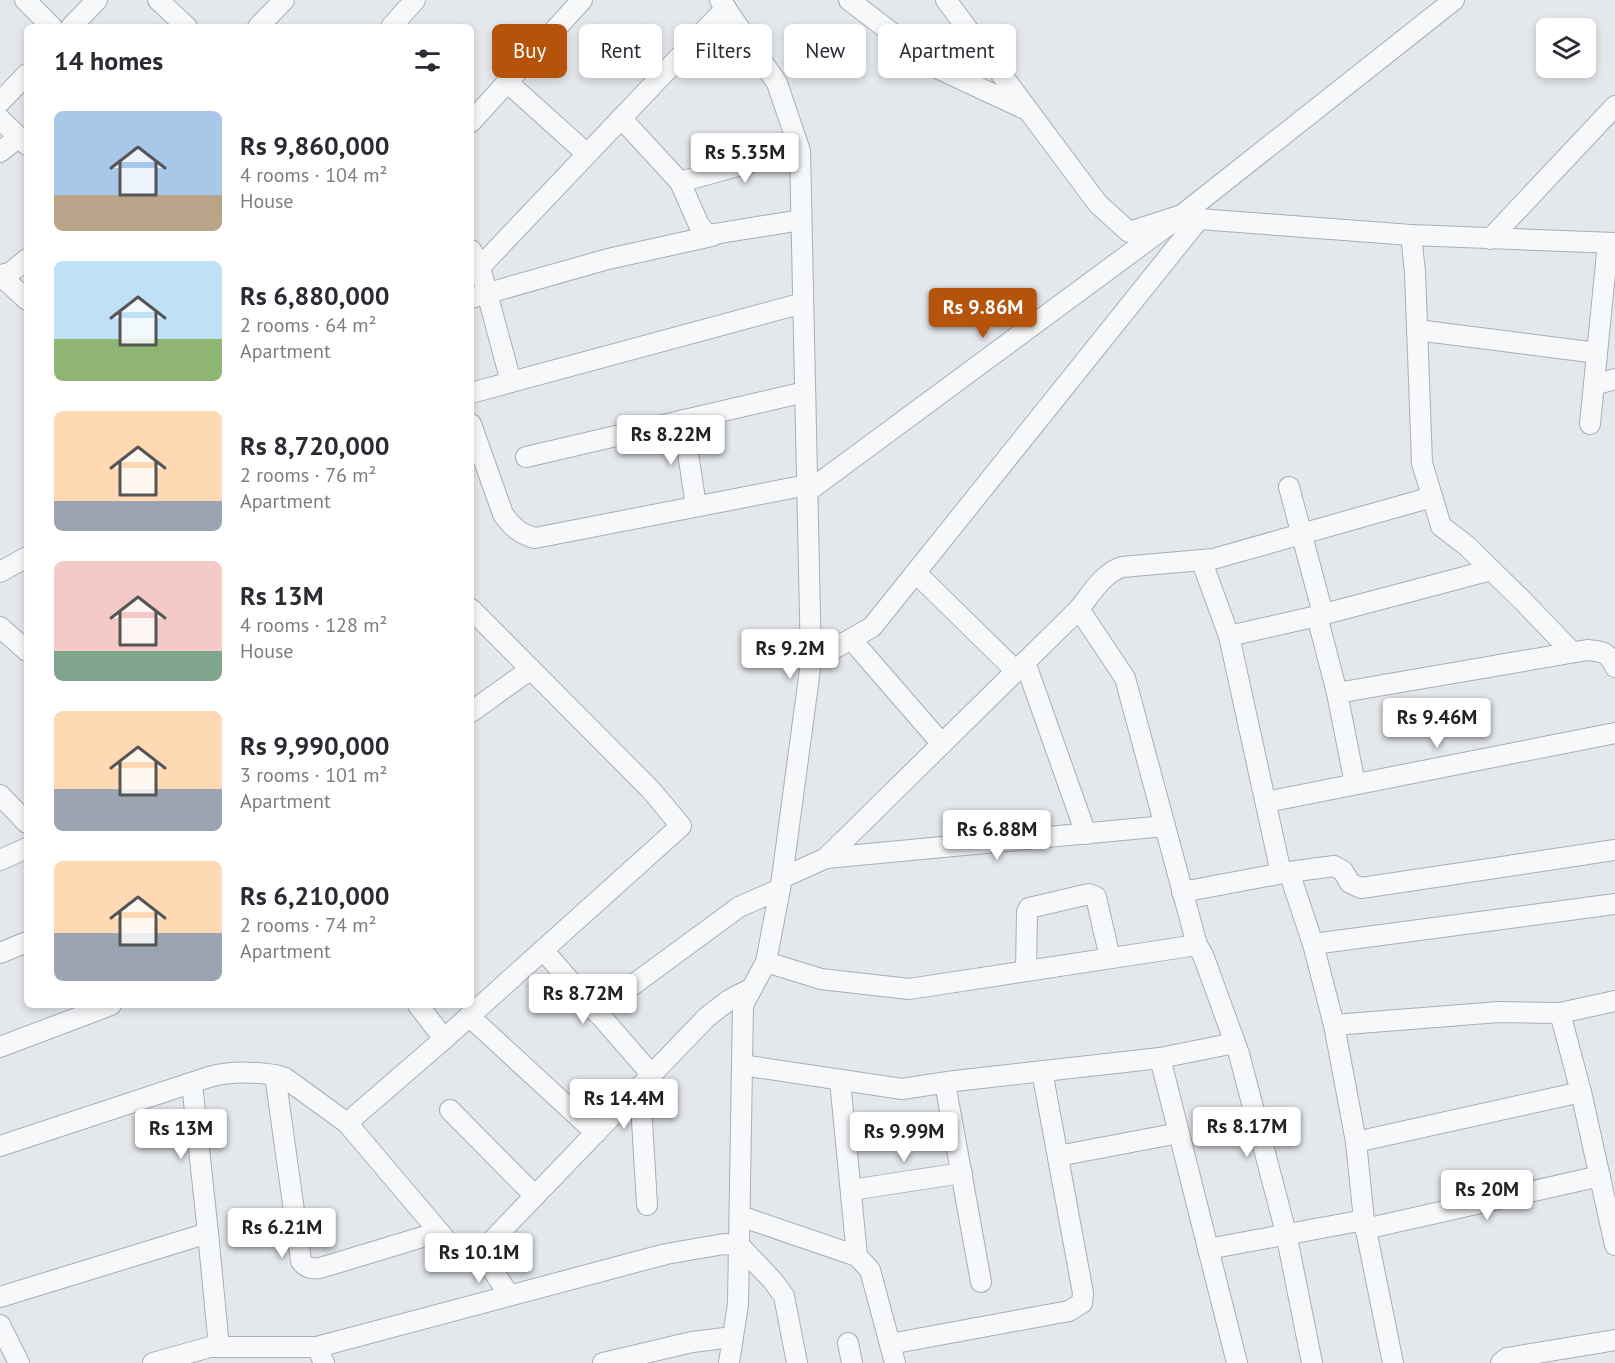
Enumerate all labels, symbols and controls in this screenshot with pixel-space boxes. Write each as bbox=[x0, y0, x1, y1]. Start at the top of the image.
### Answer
map controls bbox=[1536, 18, 1596, 78]
button: layers bbox=[1536, 18, 1596, 78]
chip: Buy bbox=[492, 24, 567, 78]
chip: Rent bbox=[579, 24, 662, 78]
chip: Filters bbox=[674, 24, 772, 78]
chip: New bbox=[784, 24, 866, 78]
chip: Apartment bbox=[878, 24, 1016, 78]
text: 14 homes bbox=[54, 44, 163, 77]
icon: filters bbox=[411, 44, 444, 77]
text: Rs 9,860,000 bbox=[240, 129, 390, 162]
pin: Rs 5.35M bbox=[683, 133, 807, 184]
icon: home bbox=[102, 135, 174, 207]
text: Rs 5.35M bbox=[705, 139, 785, 165]
text: 4 rooms · 104 m² bbox=[240, 162, 387, 188]
text: House bbox=[240, 188, 294, 214]
text: Rs 6,880,000 bbox=[240, 279, 390, 312]
icon: home bbox=[102, 285, 174, 357]
pin: Rs 9.86M bbox=[921, 288, 1045, 339]
text: Rs 9.86M bbox=[943, 294, 1023, 320]
text: 2 rooms · 64 m² bbox=[240, 312, 376, 338]
text: Apartment bbox=[240, 338, 331, 364]
pin: Rs 8.22M bbox=[609, 415, 733, 466]
text: Rs 8.22M bbox=[631, 421, 711, 447]
text: Rs 8,720,000 bbox=[240, 429, 390, 462]
icon: home bbox=[102, 435, 174, 507]
text: 2 rooms · 76 m² bbox=[240, 462, 376, 488]
text: Apartment bbox=[240, 488, 331, 514]
text: Rs 13M bbox=[240, 579, 324, 612]
icon: home bbox=[102, 585, 174, 657]
text: 4 rooms · 128 m² bbox=[240, 612, 387, 638]
pin: Rs 9.2M bbox=[735, 629, 845, 680]
text: Rs 9.2M bbox=[755, 635, 825, 661]
text: House bbox=[240, 638, 294, 664]
pin: Rs 9.46M bbox=[1375, 698, 1499, 749]
text: Rs 9.46M bbox=[1397, 704, 1477, 730]
text: Rs 9,990,000 bbox=[240, 729, 390, 762]
icon: home bbox=[102, 735, 174, 807]
text: 3 rooms · 101 m² bbox=[240, 762, 387, 788]
text: Apartment bbox=[240, 788, 331, 814]
pin: Rs 6.88M bbox=[935, 810, 1059, 861]
text: Rs 6.88M bbox=[957, 816, 1037, 842]
text: Rs 6,210,000 bbox=[240, 879, 390, 912]
icon: home bbox=[102, 885, 174, 957]
text: 2 rooms · 74 m² bbox=[240, 912, 376, 938]
text: Apartment bbox=[240, 938, 331, 964]
pin: Rs 8.72M bbox=[521, 974, 645, 1025]
text: Rs 8.72M bbox=[543, 980, 623, 1006]
pin: Rs 14.4M bbox=[562, 1079, 686, 1130]
text: Rs 14.4M bbox=[584, 1085, 664, 1111]
pin: Rs 8.17M bbox=[1185, 1107, 1309, 1158]
pin: Rs 13M bbox=[132, 1109, 230, 1160]
pin: Rs 9.99M bbox=[842, 1112, 966, 1163]
text: Rs 8.17M bbox=[1207, 1113, 1287, 1139]
text: Rs 13M bbox=[149, 1115, 213, 1141]
text: Rs 9.99M bbox=[864, 1118, 944, 1144]
pin: Rs 20M bbox=[1438, 1170, 1536, 1221]
text: Rs 20M bbox=[1455, 1176, 1519, 1202]
pin: Rs 6.21M bbox=[220, 1208, 344, 1259]
text: Rs 6.21M bbox=[242, 1214, 322, 1240]
pin: Rs 10.1M bbox=[417, 1233, 541, 1284]
text: Rs 10.1M bbox=[439, 1239, 519, 1265]

